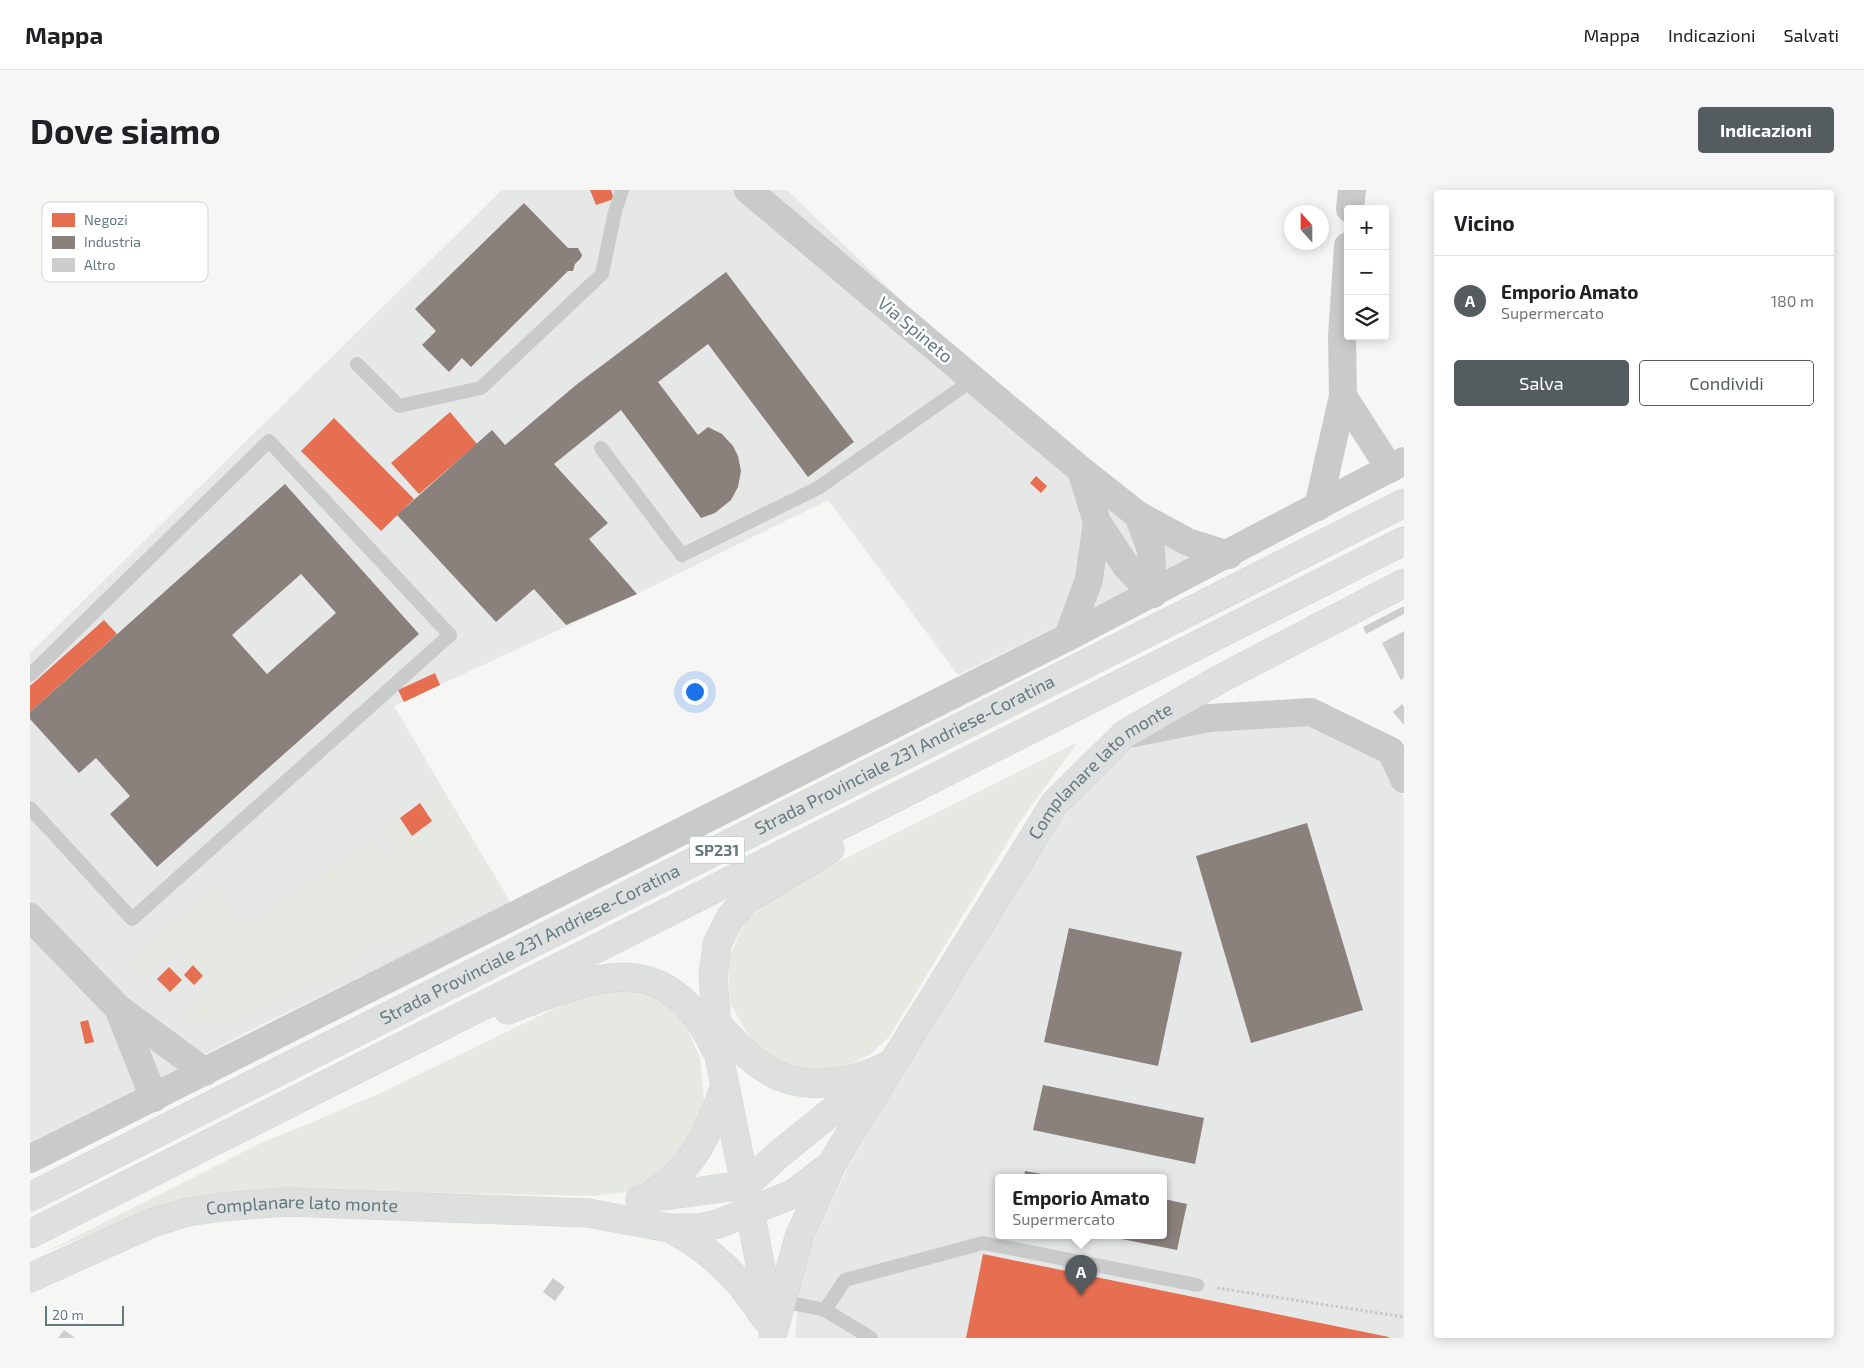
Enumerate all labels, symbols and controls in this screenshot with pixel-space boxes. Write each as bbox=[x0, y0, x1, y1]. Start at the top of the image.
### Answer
text: Mappa bbox=[25, 20, 103, 49]
text: Mappa bbox=[1584, 24, 1640, 46]
text: Indicazioni bbox=[1668, 24, 1755, 46]
text: Salvati bbox=[1783, 24, 1839, 46]
button: Indicazioni bbox=[1698, 107, 1834, 153]
text: Dove siamo bbox=[30, 109, 221, 151]
legend bbox=[42, 202, 208, 282]
north arrow bbox=[1284, 205, 1329, 250]
map controls bbox=[1344, 205, 1389, 340]
button: + bbox=[1344, 205, 1389, 250]
text: Vicino bbox=[1454, 210, 1515, 235]
text: Negozi bbox=[84, 211, 128, 228]
text: Industria bbox=[84, 233, 141, 250]
button: − bbox=[1344, 250, 1389, 295]
text: Altro bbox=[84, 256, 116, 273]
text: Emporio Amato bbox=[1501, 280, 1639, 303]
street label: Via Spineto bbox=[874, 291, 958, 367]
text: A bbox=[1465, 291, 1475, 310]
text: 180 m bbox=[1771, 291, 1814, 310]
button: layers bbox=[1344, 295, 1389, 340]
text: Supermercato bbox=[1501, 303, 1604, 322]
button: Salva bbox=[1454, 360, 1629, 406]
button: Condividi bbox=[1639, 360, 1814, 406]
street label: Strada Provinciale 231 Andriese-Coratina bbox=[751, 669, 1058, 839]
your location bbox=[682, 679, 708, 705]
street label: Complanare lato monte bbox=[1023, 697, 1176, 843]
road number: SP231 bbox=[690, 836, 744, 864]
street label: Strada Provinciale 231 Andriese-Coratina bbox=[376, 859, 683, 1029]
popup bbox=[995, 1174, 1167, 1239]
text: Emporio Amato bbox=[1012, 1186, 1150, 1209]
street label: Complanare lato monte bbox=[204, 1190, 398, 1219]
text: Supermercato bbox=[1012, 1209, 1115, 1228]
pin: A bbox=[1065, 1255, 1097, 1296]
scale bar bbox=[45, 1303, 124, 1326]
text: 20 m bbox=[52, 1306, 84, 1323]

